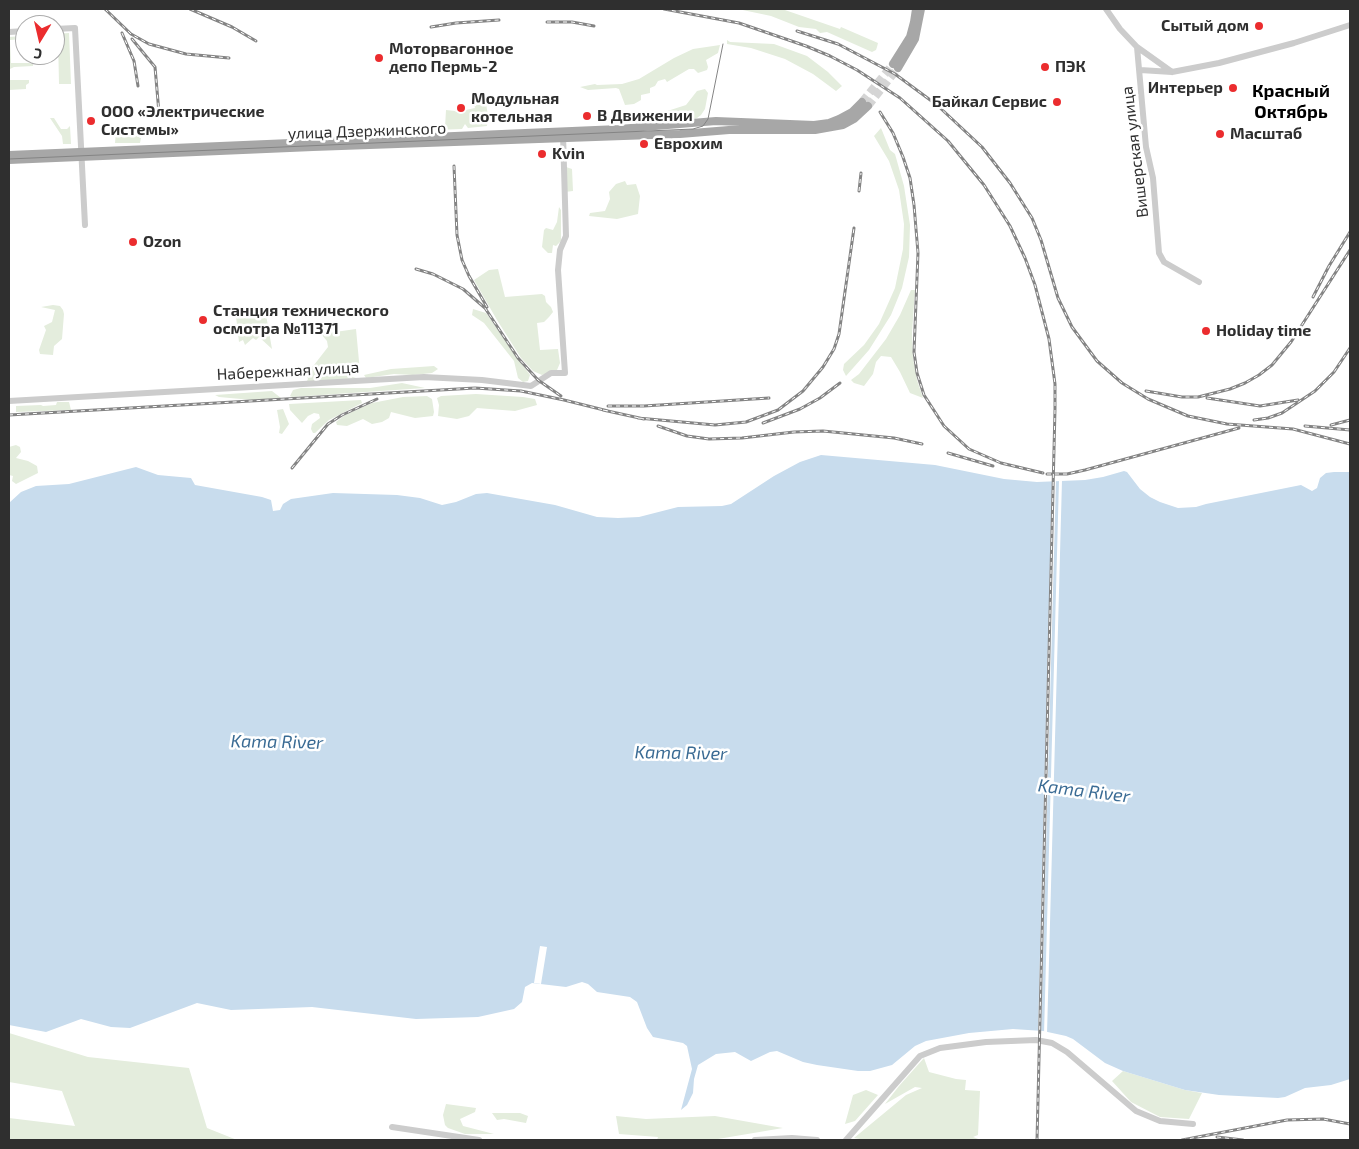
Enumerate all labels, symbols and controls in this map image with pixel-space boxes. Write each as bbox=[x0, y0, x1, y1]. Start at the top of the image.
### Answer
north arrow bbox=[15, 15, 65, 65]
place label: Сытый дом bbox=[1161, 16, 1249, 36]
marker: Сытый дом bbox=[1253, 20, 1265, 32]
place label: Моторвагонное депо Пермь-2 bbox=[389, 39, 513, 77]
text: С bbox=[32, 45, 43, 63]
marker: Моторвагонное депо Пермь-2 bbox=[373, 52, 385, 64]
place label: ПЭК bbox=[1055, 57, 1086, 77]
marker: ПЭК bbox=[1039, 61, 1051, 73]
place label: Интерьер bbox=[1148, 78, 1223, 98]
district label: Красный Октябрь bbox=[1252, 80, 1330, 122]
marker: Интерьер bbox=[1227, 82, 1239, 94]
street label: Вишерская улица bbox=[1117, 85, 1153, 219]
place label: Модульная котельная bbox=[471, 89, 559, 127]
place label: Байкал Сервис bbox=[932, 92, 1047, 112]
marker: Байкал Сервис bbox=[1051, 96, 1063, 108]
place label: ООО «Электрические Системы» bbox=[101, 102, 265, 140]
marker: Модульная котельная bbox=[455, 102, 467, 114]
place label: В Движении bbox=[597, 106, 693, 126]
marker: В Движении bbox=[581, 110, 593, 122]
marker: ООО «Электрические Системы» bbox=[85, 115, 97, 127]
street label: улица Дзержинского bbox=[287, 119, 447, 143]
place label: Масштаб bbox=[1230, 124, 1302, 144]
marker: Масштаб bbox=[1214, 128, 1226, 140]
place label: Еврохим bbox=[654, 134, 723, 154]
marker: Еврохим bbox=[638, 138, 650, 150]
place label: Kvin bbox=[552, 144, 585, 164]
marker: Kvin bbox=[536, 148, 548, 160]
place label: Ozon bbox=[143, 232, 181, 252]
marker: Ozon bbox=[127, 236, 139, 248]
place label: Станция технического осмотра №11371 bbox=[213, 301, 389, 339]
marker: Станция технического осмотра №11371 bbox=[197, 314, 209, 326]
place label: Holiday time bbox=[1216, 321, 1311, 341]
marker: Holiday time bbox=[1200, 325, 1212, 337]
street label: Набережная улица bbox=[216, 358, 360, 384]
water label: Kama River bbox=[230, 730, 324, 754]
water label: Kama River bbox=[634, 741, 728, 765]
water label: Kama River bbox=[1037, 775, 1131, 807]

